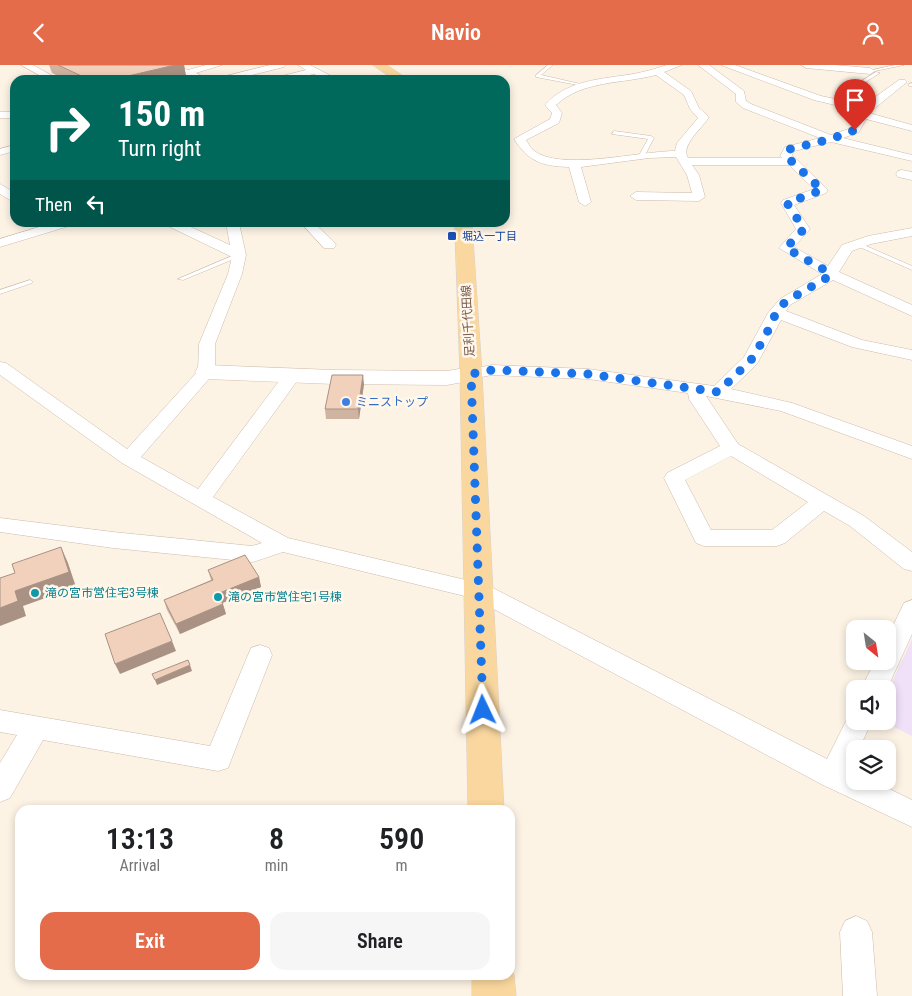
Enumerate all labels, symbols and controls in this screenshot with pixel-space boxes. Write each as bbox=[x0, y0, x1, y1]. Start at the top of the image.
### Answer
icon: back bbox=[25, 19, 53, 47]
icon: person bbox=[859, 19, 887, 47]
text: Navio bbox=[431, 20, 481, 45]
pin bbox=[834, 79, 876, 130]
icon: arrive bbox=[841, 86, 869, 114]
text: 150 m bbox=[118, 94, 205, 135]
icon: right bbox=[35, 95, 100, 160]
text: Turn right bbox=[118, 136, 201, 161]
icon: left bbox=[82, 190, 110, 218]
text: Then bbox=[35, 193, 72, 216]
marker: 堀込一丁目 bbox=[446, 230, 458, 242]
place label: 堀込一丁目 bbox=[462, 230, 517, 243]
street label: 足利千代田線 bbox=[459, 285, 477, 357]
place label: ミニストップ bbox=[356, 395, 428, 409]
marker: ミニストップ bbox=[340, 396, 352, 408]
place label: 滝の宮市営住宅3号棟 bbox=[45, 586, 159, 600]
marker: 滝の宮市営住宅3号棟 bbox=[29, 587, 41, 599]
place label: 滝の宮市営住宅1号棟 bbox=[228, 590, 342, 604]
marker: 滝の宮市営住宅1号棟 bbox=[212, 591, 224, 603]
north arrow bbox=[846, 620, 896, 670]
map controls bbox=[846, 620, 896, 790]
button: sound bbox=[846, 680, 896, 730]
position arrow bbox=[456, 683, 508, 735]
button: layers bbox=[846, 740, 896, 790]
text: 13:13 bbox=[106, 821, 174, 856]
text: 8 bbox=[269, 821, 284, 856]
text: 590 bbox=[379, 821, 424, 856]
text: Arrival bbox=[120, 856, 160, 875]
text: min bbox=[265, 856, 288, 875]
text: m bbox=[396, 856, 408, 875]
button: Exit bbox=[40, 912, 260, 970]
button: Share bbox=[270, 912, 490, 970]

